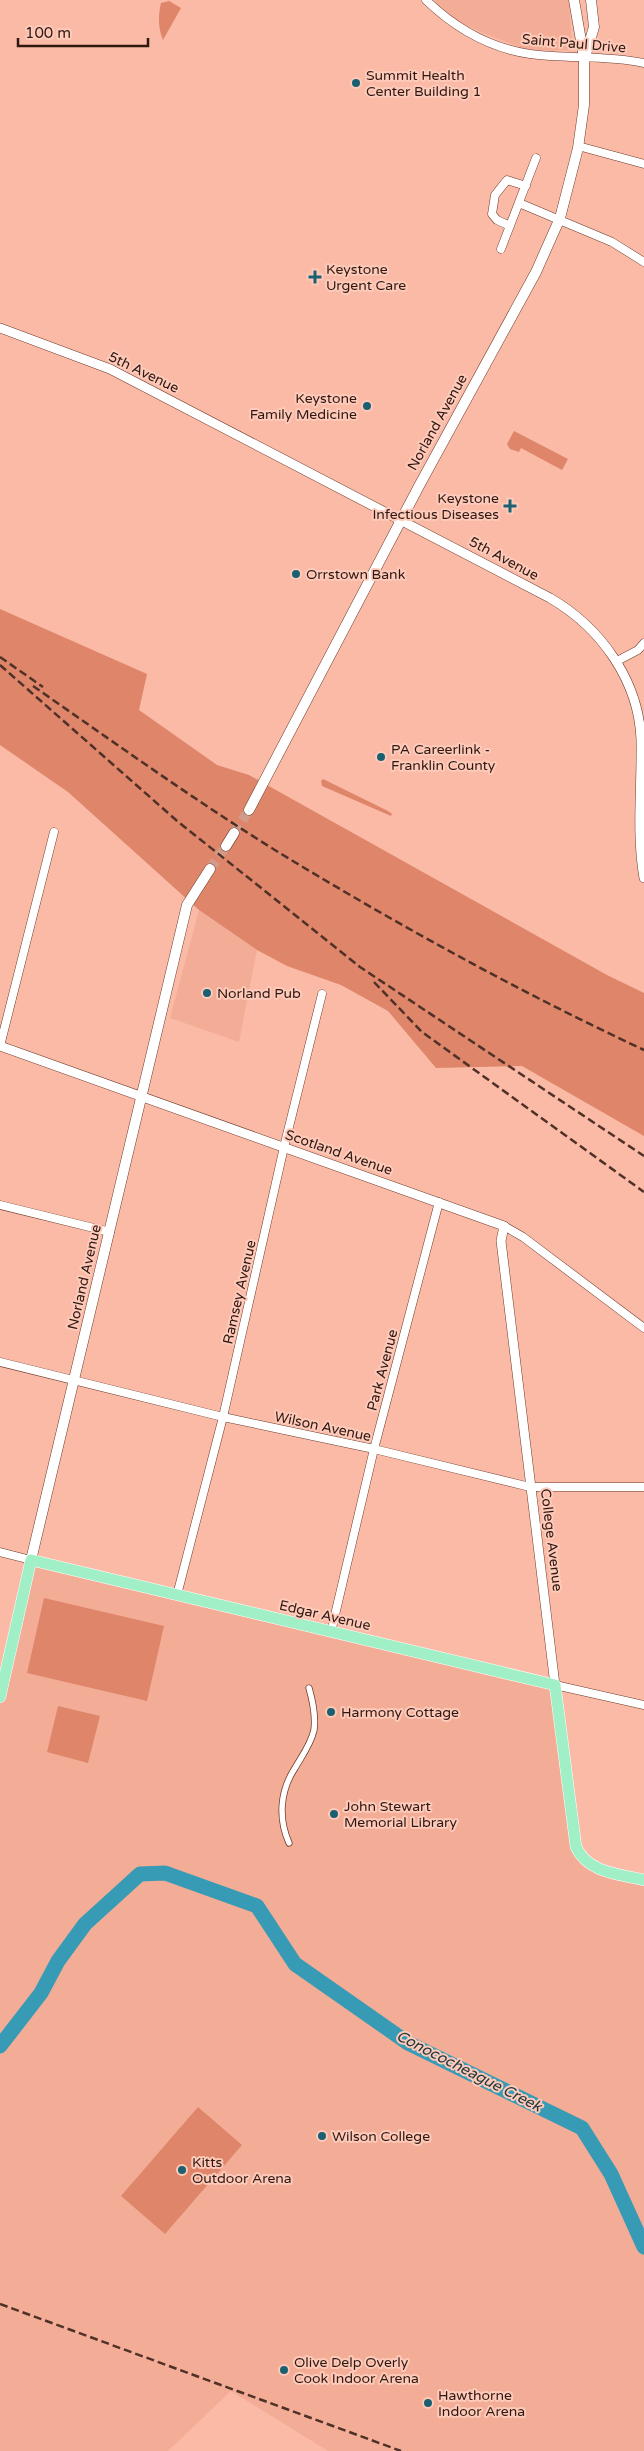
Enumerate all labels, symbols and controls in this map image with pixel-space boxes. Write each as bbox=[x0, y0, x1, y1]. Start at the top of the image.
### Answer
scale bar bbox=[18, 15, 148, 47]
text: 100 m bbox=[25, 24, 71, 42]
street label: Saint Paul Drive bbox=[521, 30, 627, 57]
place label: Summit Health Center Building 1 bbox=[366, 67, 481, 100]
marker: Summit Health Center Building 1 bbox=[350, 77, 362, 89]
place label: Keystone Urgent Care bbox=[326, 261, 406, 294]
marker: Keystone Urgent Care bbox=[308, 270, 322, 284]
street label: 5th Avenue bbox=[106, 348, 182, 397]
street label: Norland Avenue bbox=[404, 371, 471, 473]
place label: Keystone Family Medicine bbox=[250, 390, 357, 423]
marker: Keystone Family Medicine bbox=[361, 400, 373, 412]
place label: Keystone Infectious Diseases bbox=[373, 490, 499, 523]
marker: Keystone Infectious Diseases bbox=[503, 499, 517, 513]
street label: 5th Avenue bbox=[466, 533, 542, 584]
place label: Orrstown Bank bbox=[306, 566, 406, 583]
marker: Orrstown Bank bbox=[290, 568, 302, 580]
place label: PA Careerlink - Franklin County bbox=[391, 741, 496, 774]
marker: PA Careerlink - Franklin County bbox=[375, 751, 387, 763]
place label: Norland Pub bbox=[217, 985, 301, 1002]
marker: Norland Pub bbox=[201, 987, 213, 999]
street label: Scotland Avenue bbox=[283, 1126, 395, 1179]
street label: Norland Avenue bbox=[64, 1223, 105, 1331]
street label: Ramsey Avenue bbox=[219, 1238, 260, 1346]
street label: Park Avenue bbox=[363, 1327, 402, 1413]
street label: Wilson Avenue bbox=[273, 1408, 373, 1445]
street label: College Avenue bbox=[537, 1488, 566, 1592]
street label: Edgar Avenue bbox=[277, 1597, 372, 1634]
place label: Harmony Cottage bbox=[341, 1704, 459, 1721]
marker: Harmony Cottage bbox=[325, 1706, 337, 1718]
place label: John Stewart Memorial Library bbox=[344, 1798, 457, 1831]
marker: John Stewart Memorial Library bbox=[328, 1808, 340, 1820]
water label: Conococheague Creek bbox=[393, 2027, 546, 2116]
place label: Wilson College bbox=[332, 2128, 430, 2145]
marker: Wilson College bbox=[316, 2130, 328, 2142]
place label: Kitts Outdoor Arena bbox=[192, 2154, 292, 2187]
marker: Kitts Outdoor Arena bbox=[176, 2164, 188, 2176]
place label: Olive Delp Overly Cook Indoor Arena bbox=[294, 2354, 419, 2387]
marker: Olive Delp Overly Cook Indoor Arena bbox=[278, 2364, 290, 2376]
place label: Hawthorne Indoor Arena bbox=[438, 2387, 525, 2420]
marker: Hawthorne Indoor Arena bbox=[422, 2397, 434, 2409]

